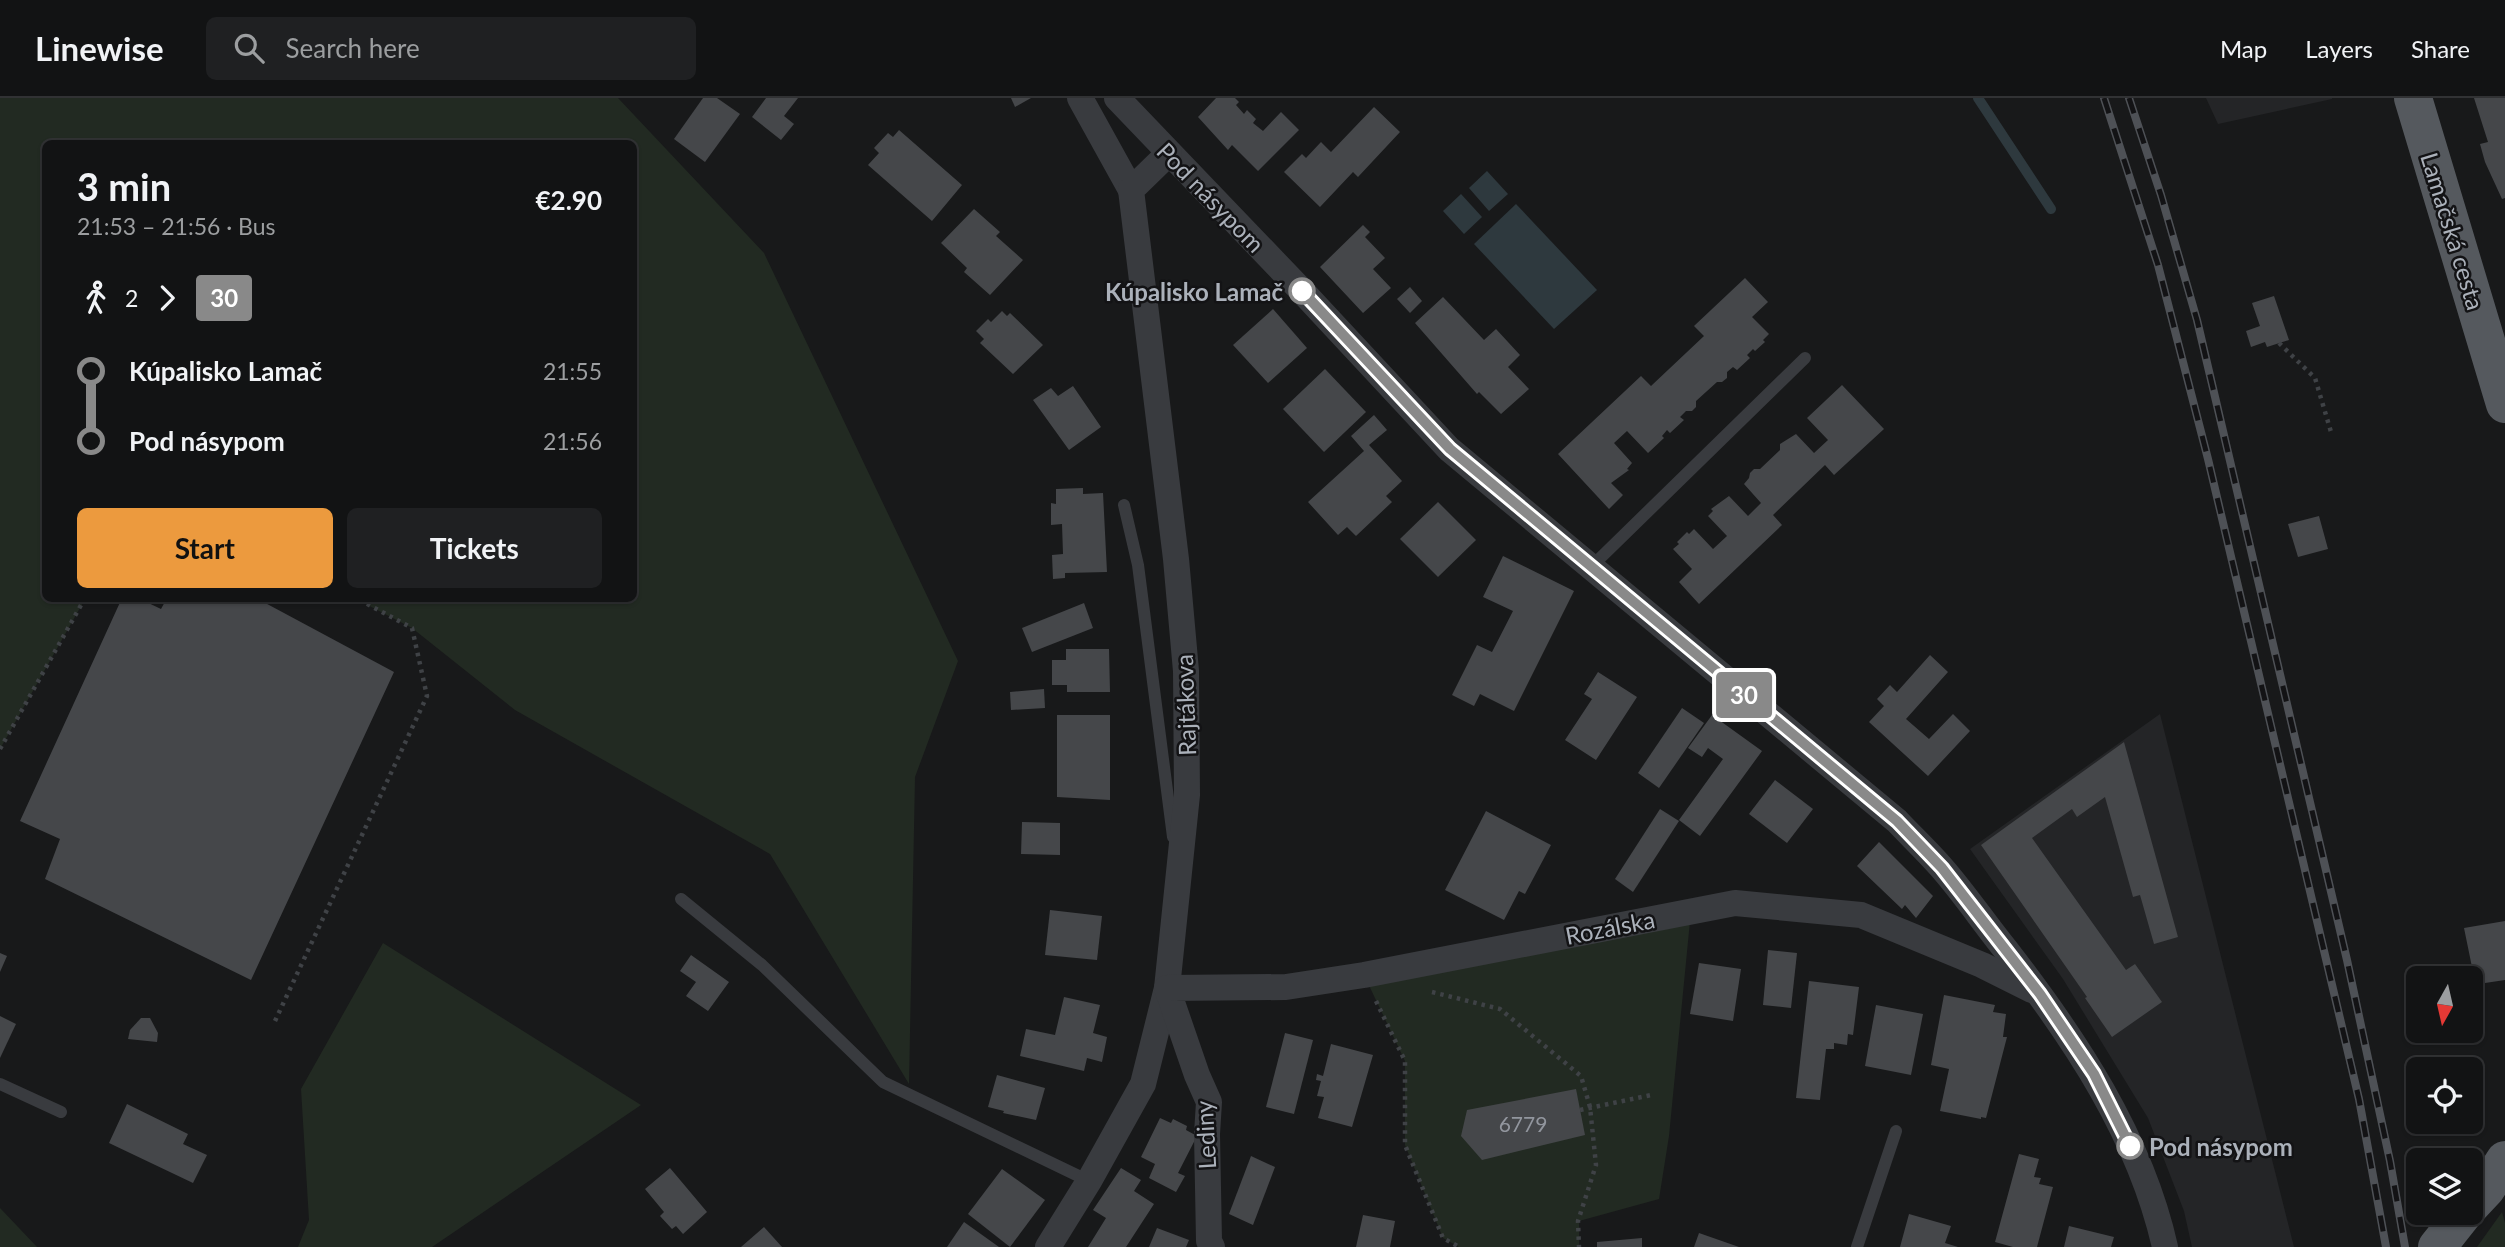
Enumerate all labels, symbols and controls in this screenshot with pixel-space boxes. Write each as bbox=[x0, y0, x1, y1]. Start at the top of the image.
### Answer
search box bbox=[206, 17, 696, 80]
text: Linewise bbox=[35, 28, 164, 68]
icon: search bbox=[230, 29, 268, 67]
text: Search here bbox=[286, 32, 420, 64]
text: Map bbox=[2220, 34, 2267, 63]
text: Layers bbox=[2305, 34, 2373, 63]
text: Share bbox=[2411, 34, 2470, 63]
street label: Pod násypom bbox=[1151, 136, 1271, 258]
street label: Lamačská cesta bbox=[2415, 149, 2491, 313]
text: 3 min bbox=[77, 163, 171, 209]
text: €2.90 bbox=[536, 184, 602, 216]
text: 21:53 – 21:56 · Bus bbox=[77, 212, 276, 240]
place label: Kúpalisko Lamač bbox=[1105, 277, 1283, 306]
marker: Kúpalisko Lamač bbox=[1289, 278, 1315, 304]
icon: walk bbox=[77, 279, 115, 317]
icon: forward bbox=[148, 279, 186, 317]
text: 30 bbox=[210, 283, 238, 312]
text: 2 bbox=[125, 284, 138, 312]
text: Kúpalisko Lamač bbox=[129, 355, 322, 387]
text: 21:55 bbox=[543, 357, 602, 385]
text: Pod násypom bbox=[129, 425, 285, 457]
text: 21:56 bbox=[543, 427, 602, 455]
button: Start bbox=[77, 508, 333, 588]
button: Tickets bbox=[347, 508, 602, 588]
street label: Rajtákova bbox=[1169, 654, 1201, 756]
line badge: 30 bbox=[1712, 672, 1776, 718]
text: 30 bbox=[1730, 680, 1758, 709]
street label: Rozálska bbox=[1563, 904, 1657, 950]
north arrow bbox=[2406, 966, 2483, 1043]
map controls bbox=[2406, 966, 2483, 1225]
button: locate bbox=[2406, 1057, 2483, 1134]
street label: Lediny bbox=[1189, 1099, 1221, 1170]
house number: 6779 bbox=[1499, 1111, 1547, 1136]
place label: Pod násypom bbox=[2149, 1132, 2293, 1161]
marker: Pod násypom bbox=[2117, 1133, 2143, 1159]
button: layers bbox=[2406, 1148, 2483, 1225]

